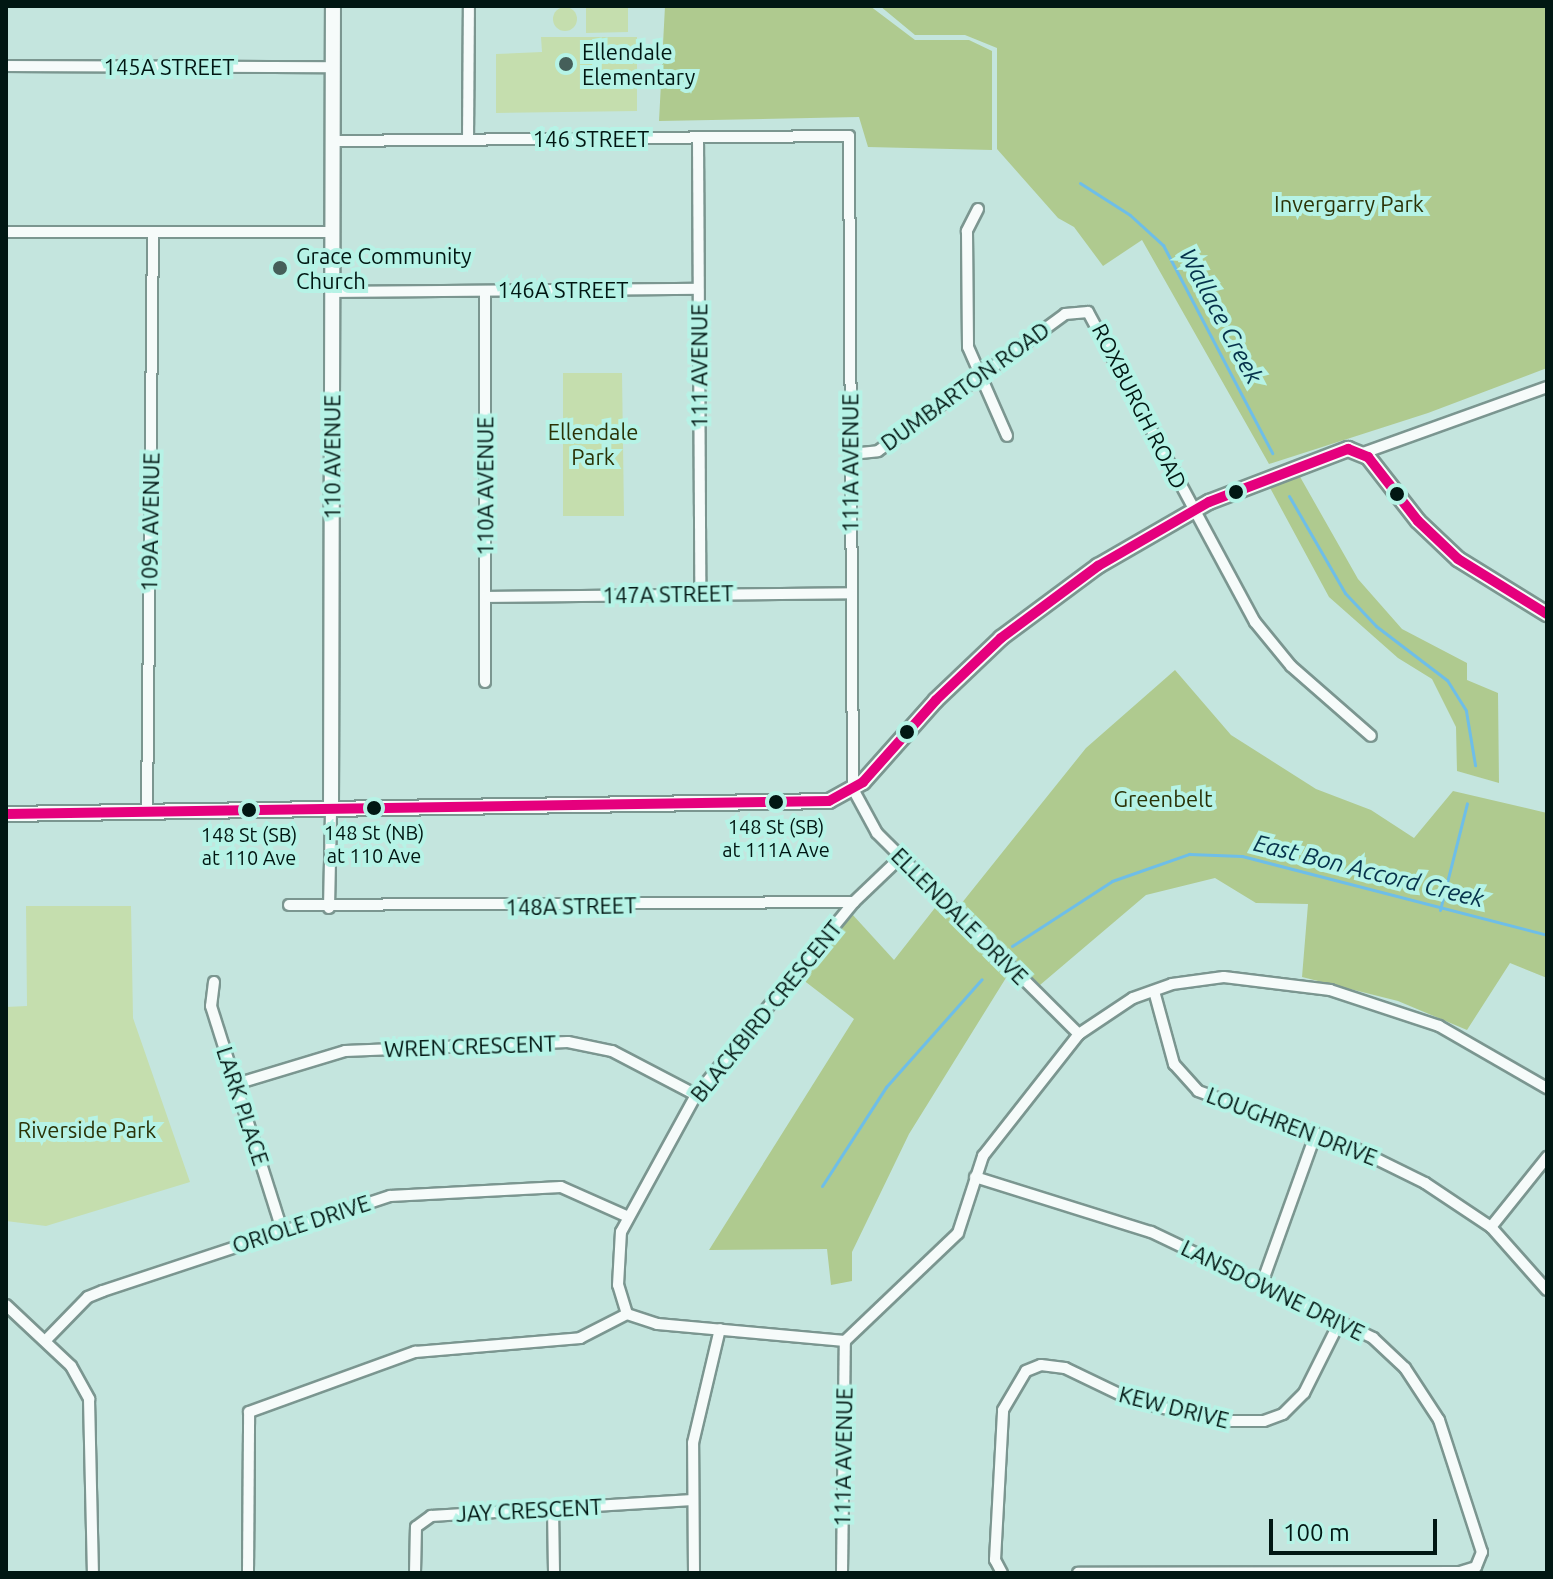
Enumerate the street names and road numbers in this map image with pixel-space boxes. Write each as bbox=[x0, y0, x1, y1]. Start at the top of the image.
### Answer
street label: 145A STREET bbox=[104, 54, 234, 80]
street label: 146 STREET bbox=[533, 126, 649, 152]
street label: 146A STREET bbox=[498, 277, 628, 303]
street label: 111 AVENUE bbox=[686, 304, 712, 428]
street label: DUMBARTON ROAD bbox=[876, 316, 1054, 456]
street label: ROXBURGH ROAD bbox=[1087, 319, 1193, 493]
street label: 111A AVENUE bbox=[837, 393, 863, 533]
street label: 110 AVENUE bbox=[319, 395, 345, 519]
street label: 110A AVENUE bbox=[472, 416, 498, 556]
street label: 109A AVENUE bbox=[136, 452, 164, 592]
street label: 147A STREET bbox=[602, 580, 734, 608]
street label: ELLENDALE DRIVE bbox=[886, 842, 1034, 990]
street label: 148A STREET bbox=[505, 892, 637, 920]
street label: BLACKBIRD CRESCENT bbox=[685, 915, 847, 1107]
street label: WREN CRESCENT bbox=[384, 1030, 556, 1062]
street label: LARK PLACE bbox=[211, 1043, 275, 1169]
street label: LOUGHREN DRIVE bbox=[1203, 1081, 1381, 1171]
street label: ORIOLE DRIVE bbox=[229, 1189, 373, 1259]
street label: LANSDOWNE DRIVE bbox=[1177, 1234, 1369, 1346]
street label: KEW DRIVE bbox=[1116, 1381, 1232, 1433]
street label: 111A AVENUE bbox=[829, 1387, 857, 1527]
street label: JAY CRESCENT bbox=[455, 1493, 603, 1527]

